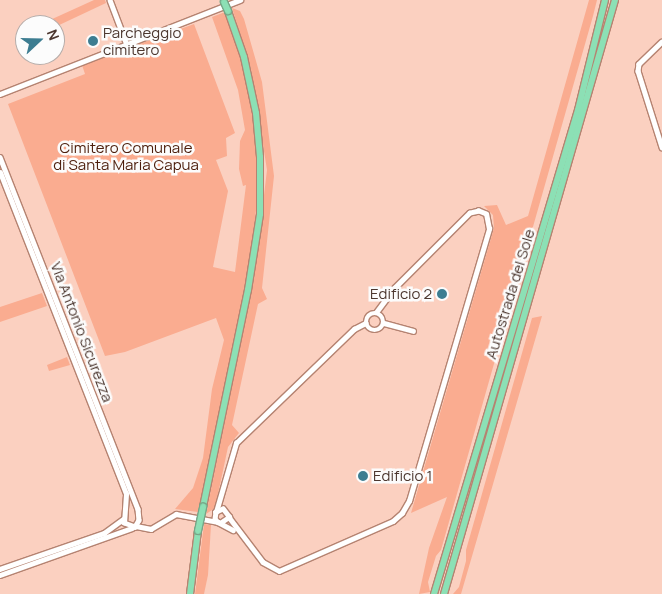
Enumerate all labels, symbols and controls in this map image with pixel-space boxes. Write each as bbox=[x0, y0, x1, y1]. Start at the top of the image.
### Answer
north arrow bbox=[15, 15, 65, 65]
place label: Parcheggio cimitero bbox=[103, 23, 181, 58]
text: N bbox=[43, 27, 64, 43]
marker: Parcheggio cimitero bbox=[87, 35, 99, 47]
park label: Cimitero Comunale di Santa Maria Capua bbox=[53, 138, 199, 173]
street label: Autostrada del Sole bbox=[482, 227, 538, 361]
street label: Via Antonio Sicurezza bbox=[47, 259, 117, 405]
place label: Edificio 2 bbox=[370, 285, 432, 303]
marker: Edificio 2 bbox=[436, 288, 448, 300]
place label: Edificio 1 bbox=[373, 467, 432, 485]
marker: Edificio 1 bbox=[357, 470, 369, 482]

